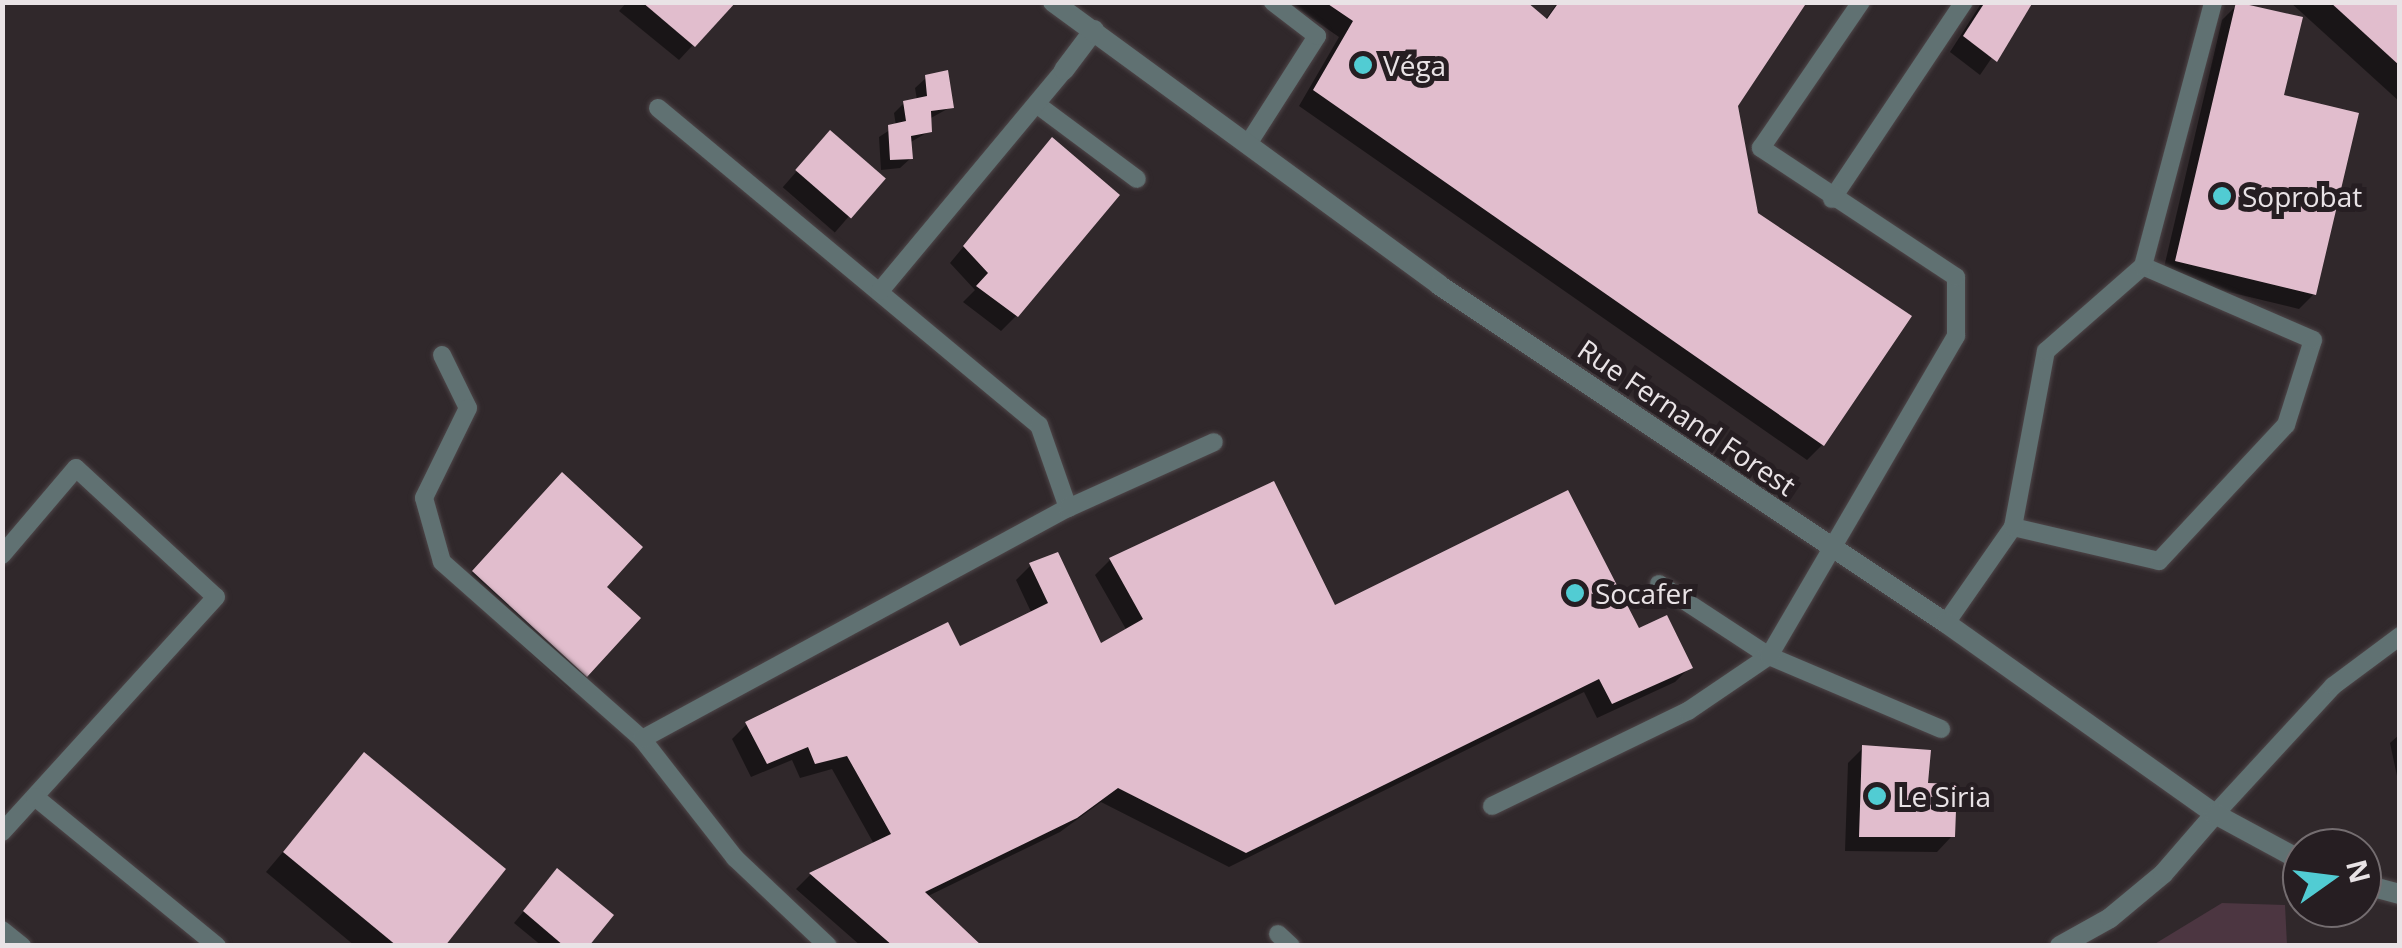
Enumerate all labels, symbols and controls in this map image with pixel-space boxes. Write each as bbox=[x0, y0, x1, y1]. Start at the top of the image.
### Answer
place label: Véga bbox=[1383, 48, 1446, 82]
marker: Véga bbox=[1352, 54, 1374, 76]
place label: Soprobat bbox=[2242, 179, 2362, 213]
marker: Soprobat bbox=[2211, 185, 2233, 207]
street label: Rue Fernand Forest bbox=[1572, 332, 1802, 502]
place label: Socafer bbox=[1595, 576, 1693, 610]
marker: Socafer bbox=[1564, 582, 1586, 604]
place label: Le Siria bbox=[1897, 779, 1991, 813]
marker: Le Siria bbox=[1866, 785, 1888, 807]
north arrow bbox=[2282, 828, 2382, 928]
text: N bbox=[2338, 856, 2380, 887]

